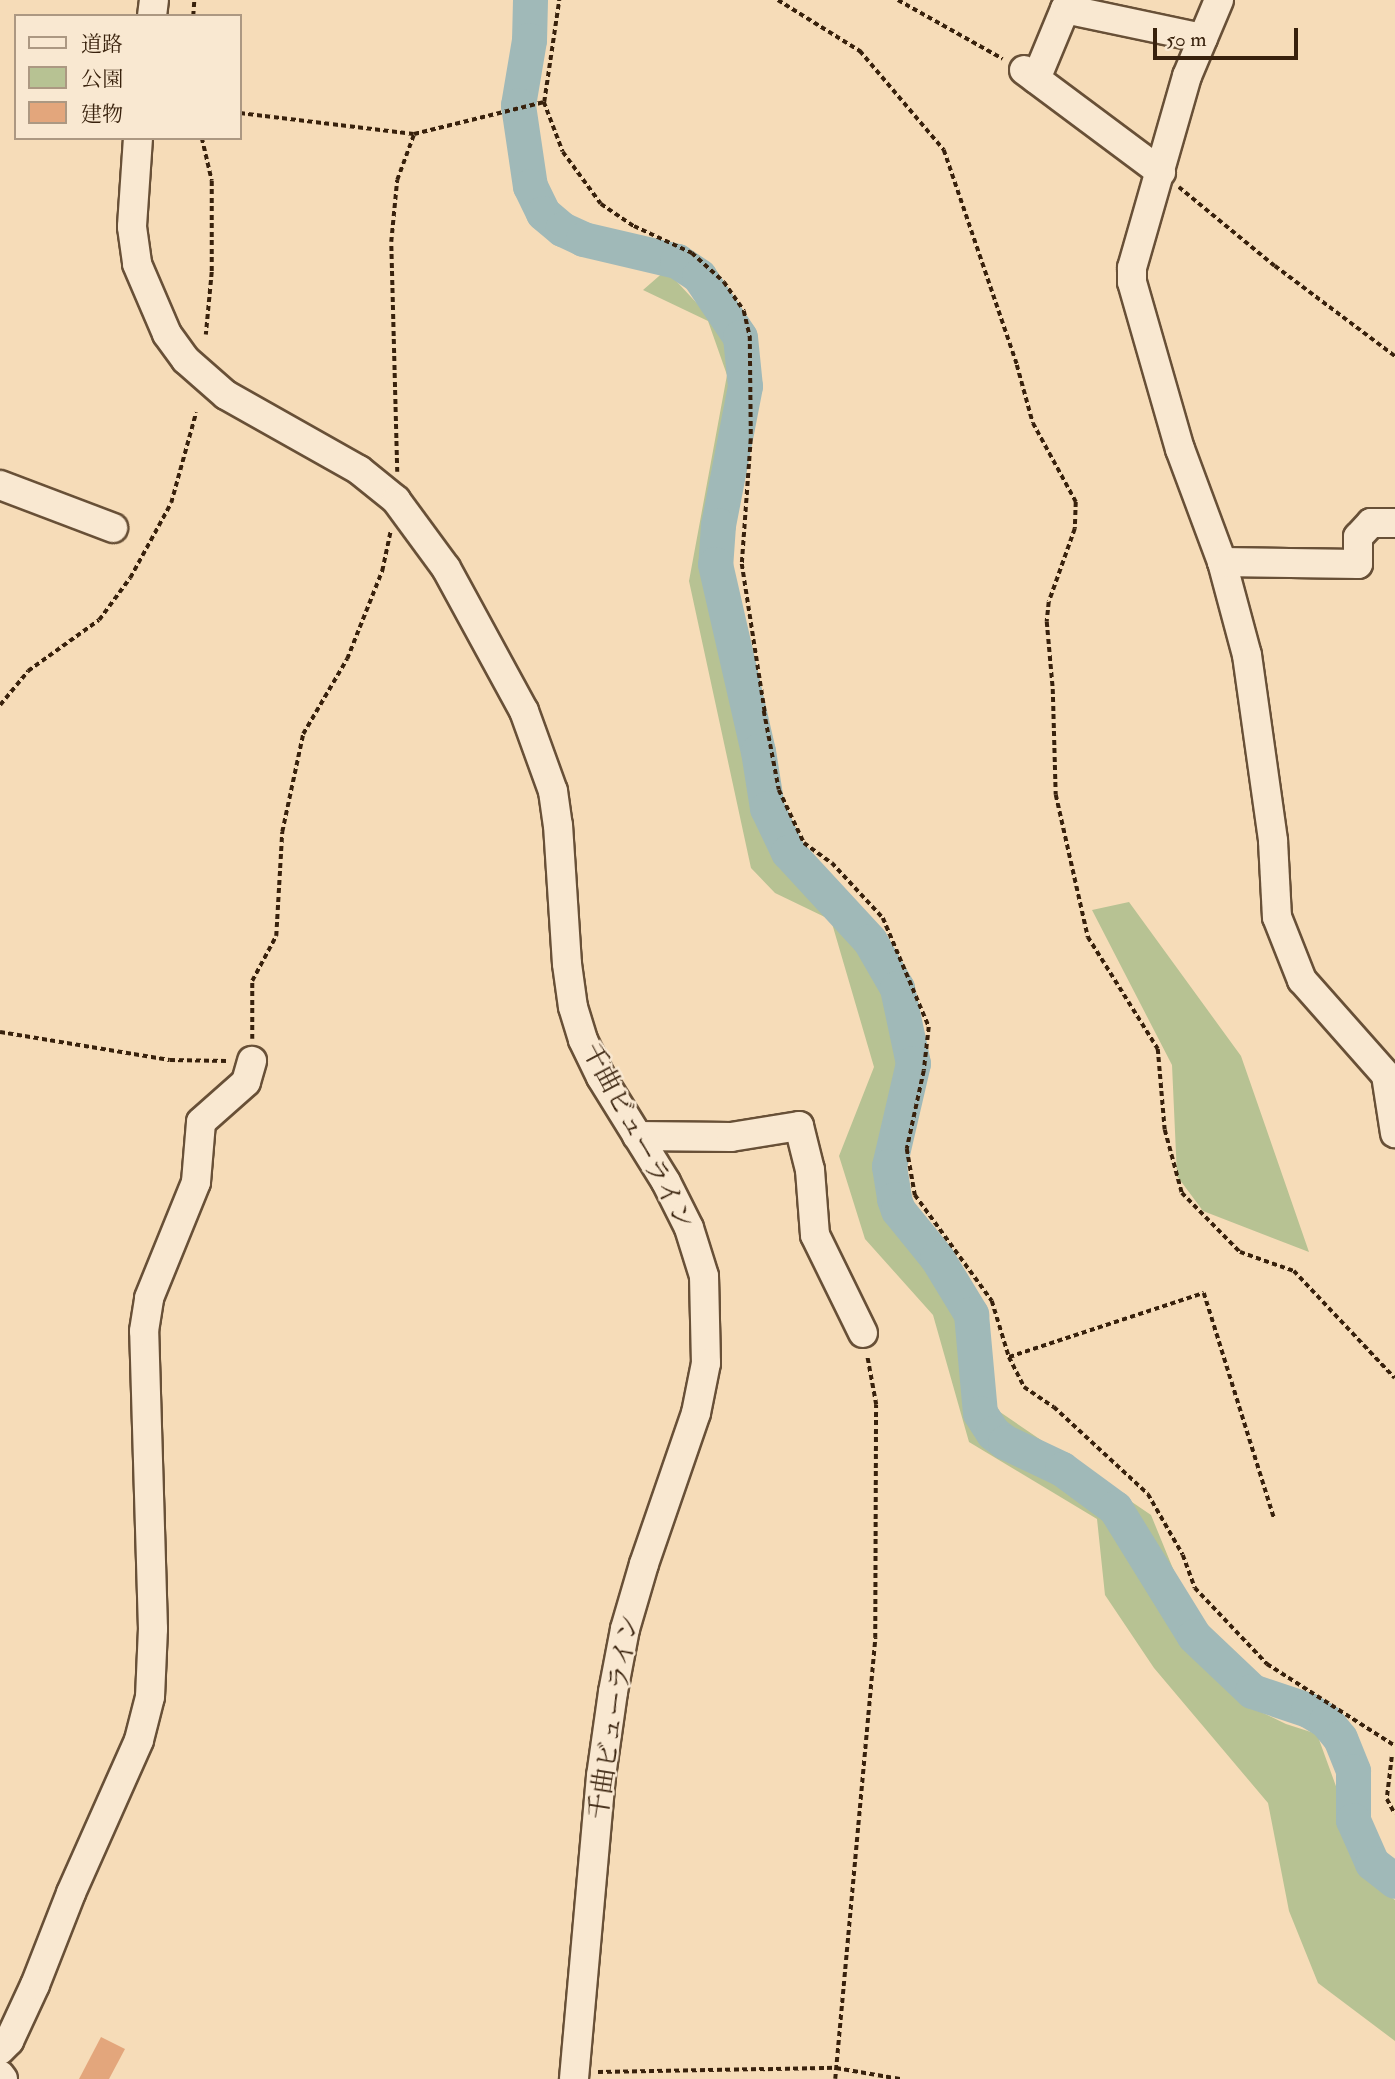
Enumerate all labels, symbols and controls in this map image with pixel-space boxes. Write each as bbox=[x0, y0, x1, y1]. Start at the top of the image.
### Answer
legend bbox=[14, 14, 242, 140]
scale bar bbox=[1157, 14, 1302, 58]
text: 50 m bbox=[1166, 26, 1207, 53]
text: 道路 bbox=[81, 31, 123, 58]
text: 公園 bbox=[81, 66, 123, 93]
text: 建物 bbox=[81, 101, 123, 128]
street label: 千曲ビューライン bbox=[574, 1038, 700, 1236]
street label: 千曲ビューライン bbox=[583, 1612, 647, 1822]

